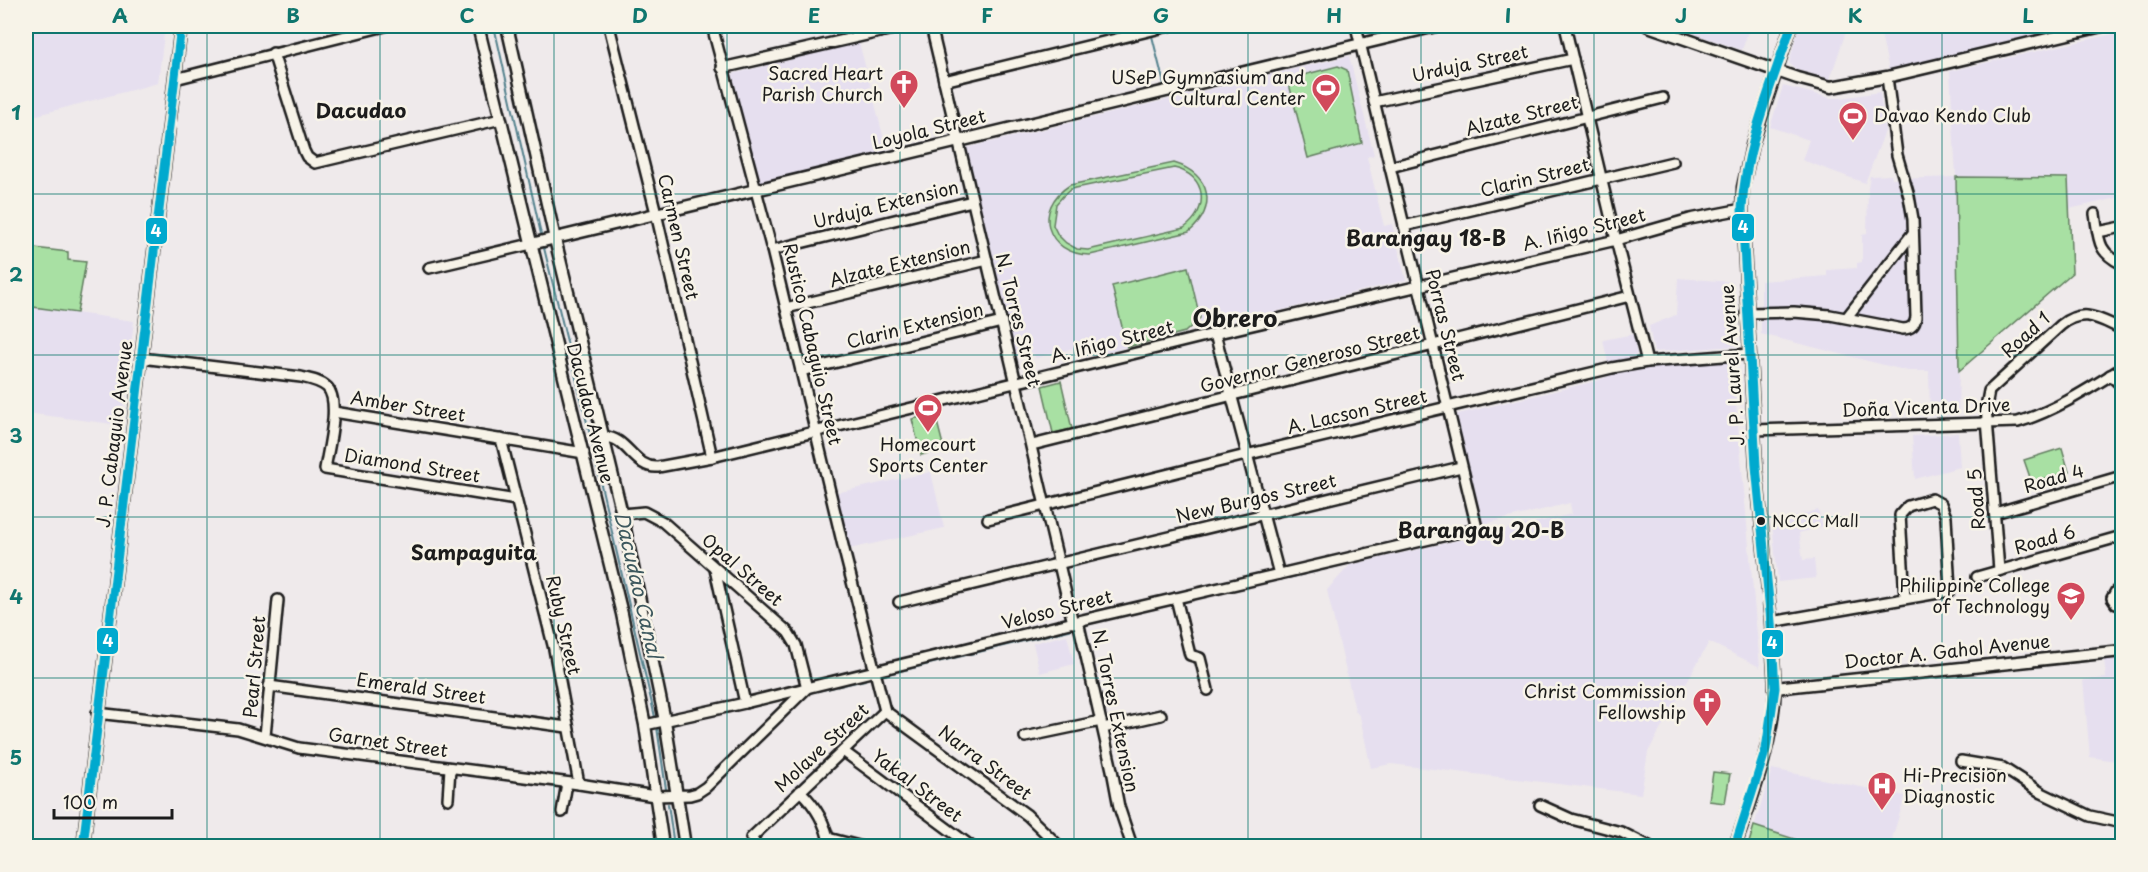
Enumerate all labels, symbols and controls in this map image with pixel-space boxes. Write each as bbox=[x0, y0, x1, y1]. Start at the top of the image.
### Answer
text: A bbox=[112, 0, 128, 30]
text: B bbox=[286, 0, 300, 30]
text: C bbox=[459, 0, 475, 30]
text: D bbox=[632, 0, 648, 30]
text: E bbox=[808, 0, 820, 30]
text: F bbox=[981, 0, 993, 30]
text: G bbox=[1153, 0, 1169, 30]
text: H bbox=[1326, 0, 1342, 30]
text: I bbox=[1505, 0, 1511, 30]
text: J bbox=[1675, 0, 1687, 30]
text: K bbox=[1848, 0, 1863, 30]
text: L bbox=[2022, 0, 2034, 30]
street label: Urduja Street bbox=[1409, 37, 1530, 88]
place label: Sacred Heart Parish Church bbox=[762, 59, 883, 107]
place label: USeP Gymnasium and Cultural Center bbox=[1111, 63, 1306, 111]
church icon: Sacred Heart Parish Church bbox=[888, 68, 920, 110]
sports icon: USeP Gymnasium and Cultural Center bbox=[1310, 72, 1342, 114]
street label: Alzate Street bbox=[1462, 87, 1581, 142]
district label: Dacudao bbox=[316, 95, 407, 125]
text: 1 bbox=[11, 97, 21, 127]
sports icon: Davao Kendo Club bbox=[1837, 100, 1869, 142]
street label: Loyola Street bbox=[869, 101, 988, 156]
place label: Davao Kendo Club bbox=[1874, 101, 2031, 128]
street label: Clarin Street bbox=[1477, 150, 1592, 203]
street label: Carmen Street bbox=[652, 171, 707, 302]
street label: Urduja Extension bbox=[810, 172, 961, 235]
street label: A. Iñigo Street bbox=[1519, 200, 1648, 257]
line badge: 4 bbox=[1731, 213, 1755, 242]
text: 4 bbox=[1738, 214, 1749, 238]
line badge: 4 bbox=[145, 217, 168, 245]
text: 4 bbox=[151, 218, 162, 242]
district label: Barangay 18-B bbox=[1346, 221, 1506, 253]
street label: Alzate Extension bbox=[826, 232, 973, 293]
street label: Rustico Cabaguio Street bbox=[777, 240, 850, 448]
street label: N. Torres Street bbox=[990, 250, 1049, 389]
text: 2 bbox=[9, 259, 23, 289]
street label: Porras Street bbox=[1419, 266, 1473, 384]
street label: J. P. Laurel Avenue bbox=[1712, 283, 1751, 447]
street label: Clarin Extension bbox=[843, 294, 986, 355]
district label: Obrero bbox=[1193, 299, 1277, 335]
street label: Road 1 bbox=[1995, 305, 2055, 363]
street label: A. Iñigo Street bbox=[1047, 312, 1176, 369]
street label: Governor Generoso Street bbox=[1197, 318, 1422, 399]
street label: J. P. Cabaguio Avenue bbox=[89, 339, 138, 529]
street label: Dacudao Avenue bbox=[561, 340, 622, 486]
street label: A. Lacson Street bbox=[1284, 381, 1429, 440]
street label: Amber Street bbox=[349, 383, 468, 428]
street label: Doña Vicenta Drive bbox=[1841, 390, 2011, 423]
sports icon: Homecourt Sports Center bbox=[912, 392, 944, 434]
text: 3 bbox=[9, 420, 23, 450]
place label: Homecourt Sports Center bbox=[868, 430, 988, 478]
street label: Diamond Street bbox=[343, 440, 482, 489]
street label: Road 4 bbox=[2020, 456, 2087, 499]
street label: New Burgos Street bbox=[1173, 466, 1339, 529]
street label: Road 5 bbox=[1960, 468, 1991, 531]
place label: NCCC Mall bbox=[1772, 508, 1859, 532]
water label: Dacudao Canal bbox=[608, 509, 671, 664]
district label: Barangay 20-B bbox=[1398, 513, 1564, 545]
marker: NCCC Mall bbox=[1755, 515, 1767, 527]
street label: Road 6 bbox=[2011, 517, 2078, 560]
street label: Opal Street bbox=[696, 526, 790, 612]
district label: Sampaguita bbox=[411, 537, 537, 567]
place label: Philippine College of Technology bbox=[1899, 571, 2050, 619]
street label: Ruby Street bbox=[540, 572, 589, 677]
school or university icon: Philippine College of Technology bbox=[2055, 580, 2087, 622]
text: 4 bbox=[9, 581, 23, 611]
street label: Veloso Street bbox=[999, 582, 1115, 635]
street label: Pearl Street bbox=[236, 615, 271, 719]
street label: Doctor A. Gahol Avenue bbox=[1843, 626, 2051, 675]
line badge: 4 bbox=[96, 627, 119, 655]
street label: N. Torres Extension bbox=[1086, 627, 1147, 795]
text: 4 bbox=[103, 628, 114, 652]
line badge: 4 bbox=[1761, 629, 1784, 658]
text: 4 bbox=[1767, 630, 1778, 654]
street label: Emerald Street bbox=[355, 665, 488, 710]
place label: Christ Commission Fellowship bbox=[1524, 677, 1686, 725]
church icon: Christ Commission Fellowship bbox=[1691, 686, 1723, 728]
street label: Molave Street bbox=[768, 696, 874, 798]
street label: Narra Street bbox=[933, 718, 1038, 806]
street label: Garnet Street bbox=[327, 720, 450, 763]
text: 5 bbox=[10, 742, 22, 772]
street label: Yakal Street bbox=[867, 742, 969, 828]
place label: Hi-Precision Diagnostic bbox=[1903, 761, 2007, 809]
hospital icon: Hi-Precision Diagnostic bbox=[1866, 770, 1898, 812]
scale bar bbox=[54, 782, 172, 820]
text: 100 m bbox=[63, 788, 118, 815]

